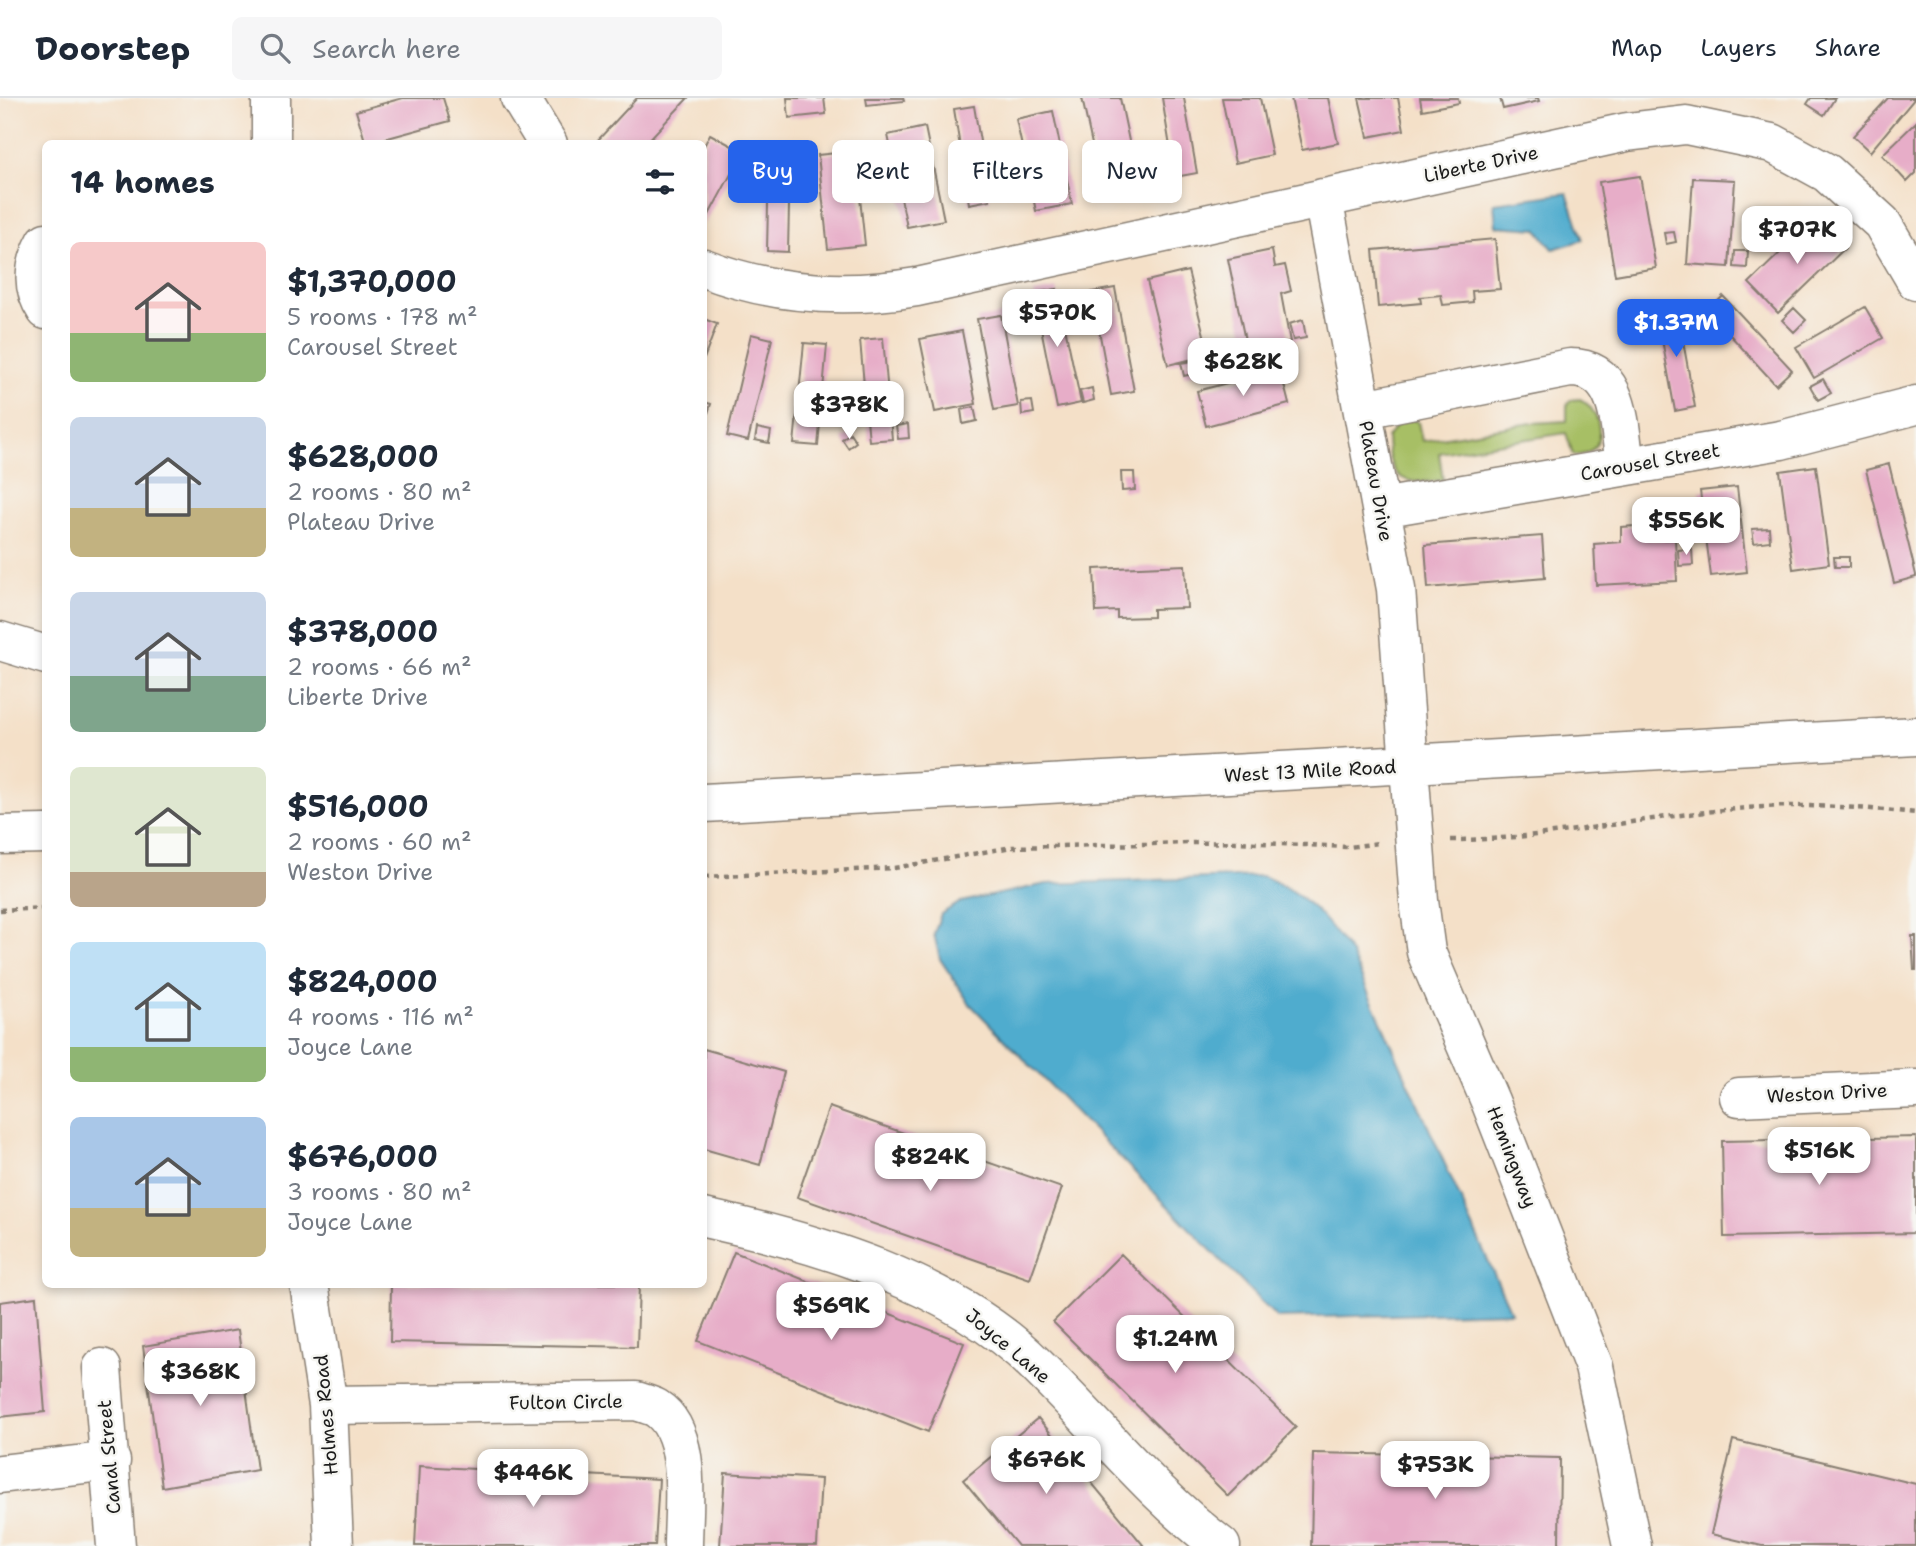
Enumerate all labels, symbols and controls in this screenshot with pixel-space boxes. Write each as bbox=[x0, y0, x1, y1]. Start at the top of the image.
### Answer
search box bbox=[232, 17, 722, 80]
text: Doorstep bbox=[35, 26, 190, 71]
icon: search bbox=[256, 29, 294, 67]
text: Search here bbox=[312, 31, 461, 66]
text: Map bbox=[1611, 32, 1662, 64]
text: Layers bbox=[1700, 32, 1777, 64]
text: Share bbox=[1815, 32, 1881, 64]
chip: Buy bbox=[728, 140, 818, 203]
chip: Rent bbox=[832, 140, 934, 203]
chip: Filters bbox=[948, 140, 1068, 203]
chip: New bbox=[1082, 140, 1182, 203]
street label: Liberte Drive bbox=[1421, 140, 1541, 188]
text: 14 homes bbox=[70, 162, 215, 203]
icon: filters bbox=[641, 163, 679, 201]
pin: $707K bbox=[1748, 206, 1846, 266]
text: $707K bbox=[1758, 214, 1836, 244]
text: $1,370,000 bbox=[287, 261, 457, 302]
icon: home bbox=[126, 270, 210, 354]
pin: $570K bbox=[1008, 289, 1106, 349]
text: $570K bbox=[1018, 297, 1096, 327]
pin: $1.37M bbox=[1619, 300, 1733, 359]
text: 5 rooms · 178 m² bbox=[287, 302, 478, 332]
text: $1.37M bbox=[1633, 307, 1719, 337]
text: Carousel Street bbox=[287, 332, 458, 362]
pin: $628K bbox=[1194, 338, 1292, 398]
text: $628K bbox=[1204, 346, 1282, 376]
pin: $378K bbox=[800, 382, 898, 441]
text: $378K bbox=[810, 389, 888, 419]
street label: Plateau Drive bbox=[1353, 419, 1399, 543]
text: $628,000 bbox=[287, 436, 439, 477]
street label: Carousel Street bbox=[1578, 437, 1722, 487]
icon: home bbox=[126, 445, 210, 529]
text: 2 rooms · 80 m² bbox=[287, 477, 472, 507]
pin: $556K bbox=[1637, 498, 1735, 557]
text: $556K bbox=[1648, 505, 1724, 535]
text: Plateau Drive bbox=[287, 507, 435, 537]
text: $378,000 bbox=[287, 611, 438, 652]
icon: home bbox=[126, 620, 210, 704]
text: 2 rooms · 66 m² bbox=[287, 652, 472, 682]
text: Liberte Drive bbox=[287, 682, 428, 712]
street label: West 13 Mile Road bbox=[1223, 754, 1397, 788]
text: $516,000 bbox=[287, 786, 429, 827]
icon: home bbox=[126, 795, 210, 879]
text: 2 rooms · 60 m² bbox=[287, 827, 472, 857]
text: Weston Drive bbox=[287, 857, 433, 887]
text: $824,000 bbox=[287, 961, 438, 1002]
icon: home bbox=[126, 970, 210, 1054]
text: 4 rooms · 116 m² bbox=[287, 1002, 474, 1032]
text: Joyce Lane bbox=[287, 1032, 413, 1062]
street label: Weston Drive bbox=[1766, 1077, 1888, 1109]
street label: Hemingway bbox=[1481, 1103, 1543, 1211]
pin: $516K bbox=[1770, 1128, 1868, 1187]
pin: $824K bbox=[881, 1134, 979, 1193]
text: $516K bbox=[1783, 1135, 1855, 1165]
text: $676,000 bbox=[287, 1136, 438, 1177]
text: $824K bbox=[891, 1141, 969, 1171]
icon: home bbox=[126, 1145, 210, 1229]
text: 3 rooms · 80 m² bbox=[287, 1177, 472, 1207]
text: Joyce Lane bbox=[287, 1207, 413, 1237]
pin: $569K bbox=[782, 1282, 880, 1342]
text: $569K bbox=[792, 1290, 870, 1320]
street label: Joyce Lane bbox=[960, 1303, 1056, 1389]
pin: $1.24M bbox=[1118, 1316, 1232, 1375]
text: $1.24M bbox=[1132, 1323, 1218, 1353]
pin: $368K bbox=[151, 1348, 249, 1408]
street label: Holmes Road bbox=[308, 1354, 344, 1476]
text: $368K bbox=[160, 1356, 240, 1386]
street label: Fulton Circle bbox=[509, 1389, 623, 1415]
street label: Canal Street bbox=[92, 1399, 126, 1515]
pin: $676K bbox=[997, 1436, 1095, 1496]
pin: $753K bbox=[1386, 1442, 1484, 1501]
text: $676K bbox=[1007, 1444, 1085, 1474]
text: $753K bbox=[1397, 1449, 1473, 1479]
pin: $446K bbox=[484, 1450, 582, 1509]
text: $446K bbox=[493, 1457, 573, 1487]

